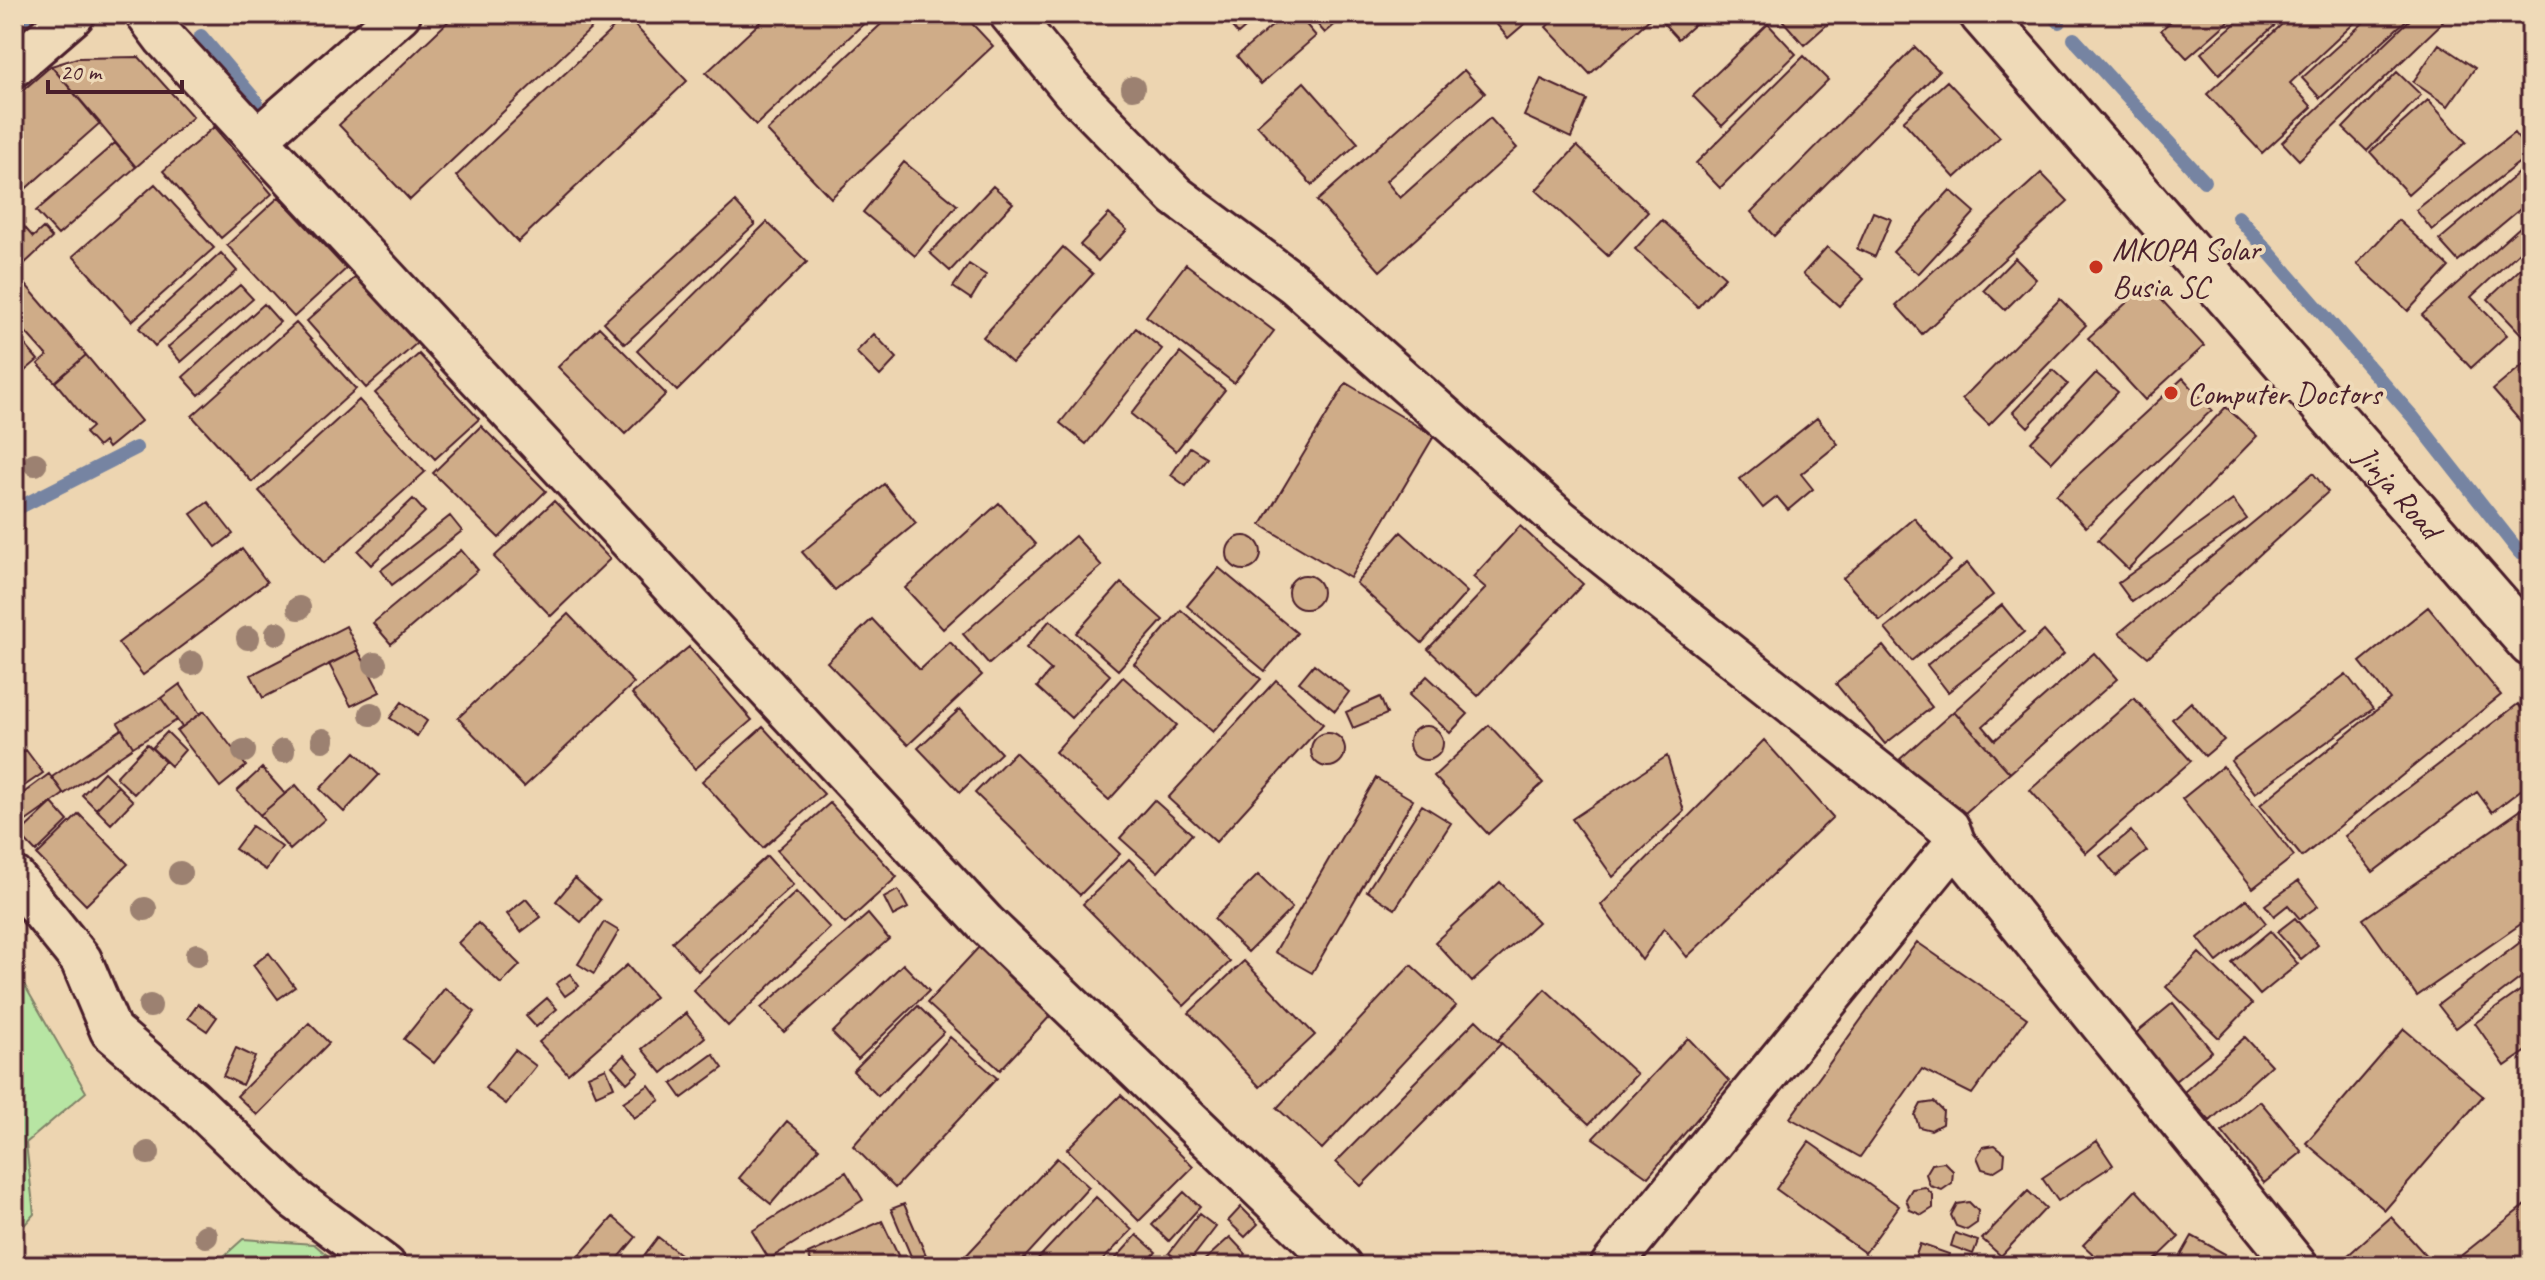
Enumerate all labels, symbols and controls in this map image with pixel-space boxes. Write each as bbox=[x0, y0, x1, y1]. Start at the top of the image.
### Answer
scale bar bbox=[48, 44, 182, 94]
text: 20 m bbox=[60, 57, 103, 87]
place label: MKOPA Solar Busia SC bbox=[2112, 229, 2262, 307]
marker: MKOPA Solar Busia SC bbox=[2087, 258, 2105, 276]
place label: Computer Doctors bbox=[2187, 373, 2383, 414]
marker: Computer Doctors bbox=[2162, 384, 2180, 402]
street label: Jinja Road bbox=[2345, 435, 2453, 551]

